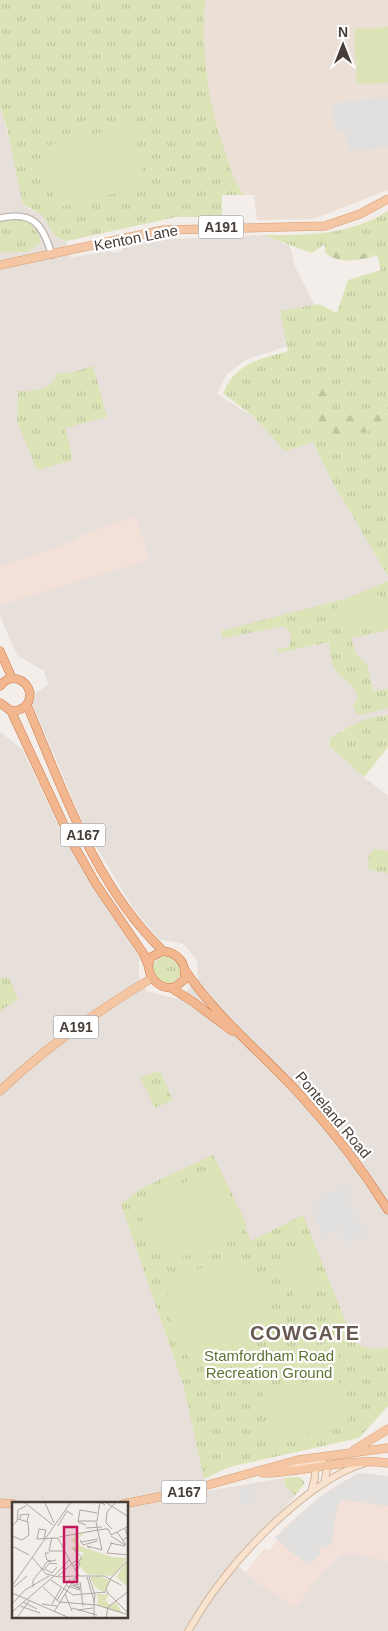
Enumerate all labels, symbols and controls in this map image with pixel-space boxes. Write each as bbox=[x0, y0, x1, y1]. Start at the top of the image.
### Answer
north arrow bbox=[318, 20, 368, 70]
text: N bbox=[338, 24, 348, 40]
road number: A191 bbox=[198, 216, 244, 238]
street label: Kenton Lane bbox=[93, 221, 179, 254]
road number: A167 bbox=[61, 824, 106, 846]
road number: A191 bbox=[54, 1016, 98, 1038]
street label: Ponteland Road bbox=[292, 1068, 374, 1161]
district label: COWGATE bbox=[250, 1322, 360, 1344]
park label: Stamfordham Road Recreation Ground bbox=[204, 1347, 334, 1381]
road number: A167 bbox=[162, 1480, 206, 1504]
inset map bbox=[12, 1502, 129, 1618]

